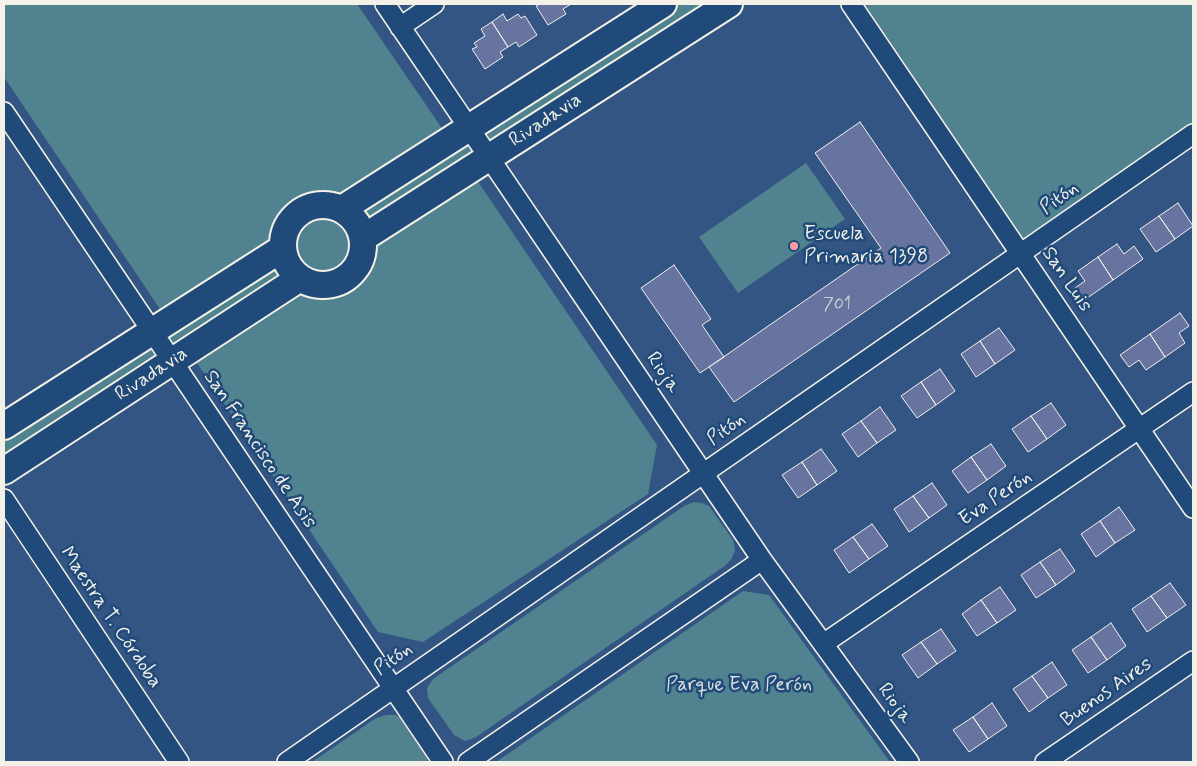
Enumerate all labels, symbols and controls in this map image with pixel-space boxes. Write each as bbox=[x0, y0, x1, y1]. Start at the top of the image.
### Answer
street label: Rivadavia bbox=[505, 89, 587, 153]
street label: Pitón bbox=[1036, 177, 1084, 221]
place label: Escuela Primaria 1398 bbox=[804, 223, 928, 270]
marker: Escuela Primaria 1398 bbox=[788, 240, 800, 252]
street label: San Luis bbox=[1036, 243, 1096, 317]
house number: 701 bbox=[823, 294, 851, 316]
street label: Rivadavia bbox=[111, 343, 193, 407]
street label: Rioja bbox=[640, 348, 684, 398]
street label: San Francisco de Asis bbox=[197, 366, 321, 534]
street label: Pitón bbox=[703, 408, 751, 452]
street label: Eva Perón bbox=[955, 466, 1037, 532]
street label: Maestra T. Córdoba bbox=[54, 543, 166, 693]
street label: Pitón bbox=[370, 638, 418, 682]
street label: Buenos Aires bbox=[1057, 653, 1157, 733]
park label: Parque Eva Perón bbox=[666, 674, 812, 698]
street label: Rioja bbox=[871, 679, 917, 729]

